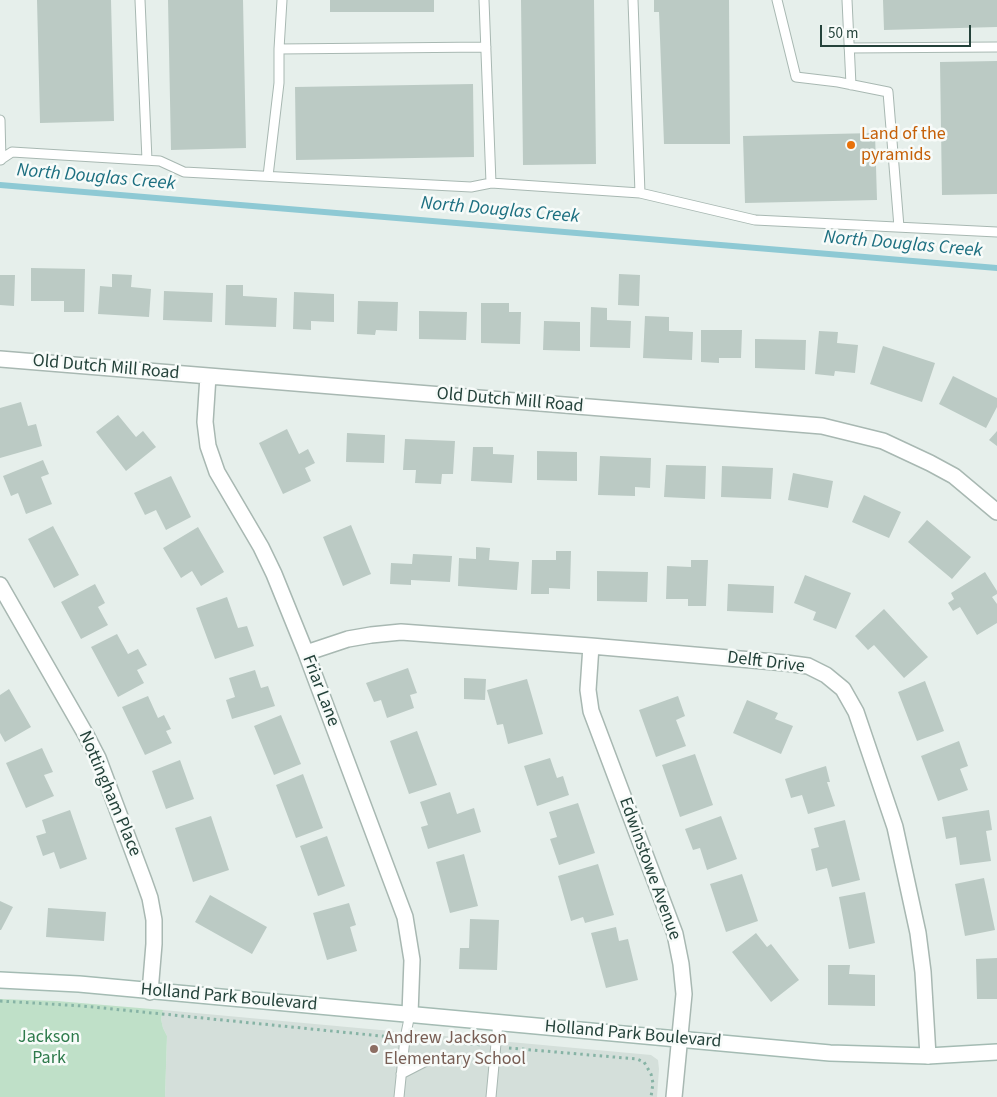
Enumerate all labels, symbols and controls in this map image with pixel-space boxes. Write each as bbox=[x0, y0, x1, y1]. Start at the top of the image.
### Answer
scale bar bbox=[822, 15, 973, 47]
text: 50 m bbox=[828, 23, 858, 44]
place label: Land of the pyramids bbox=[861, 124, 946, 166]
marker: Land of the pyramids bbox=[845, 139, 857, 151]
water label: North Douglas Creek bbox=[16, 160, 176, 196]
water label: North Douglas Creek bbox=[420, 193, 580, 229]
water label: North Douglas Creek bbox=[823, 227, 983, 263]
street label: Old Dutch Mill Road bbox=[32, 351, 180, 385]
street label: Old Dutch Mill Road bbox=[436, 384, 584, 418]
street label: Delft Drive bbox=[726, 648, 806, 678]
street label: Friar Lane bbox=[297, 652, 343, 730]
street label: Nottingham Place bbox=[73, 728, 145, 860]
street label: Edwinstowe Avenue bbox=[613, 795, 685, 943]
street label: Holland Park Boulevard bbox=[140, 980, 318, 1016]
street label: Holland Park Boulevard bbox=[544, 1017, 722, 1053]
park label: Jackson Park bbox=[18, 1027, 80, 1070]
place label: Andrew Jackson Elementary School bbox=[384, 1028, 526, 1070]
marker: Andrew Jackson Elementary School bbox=[368, 1043, 380, 1055]

